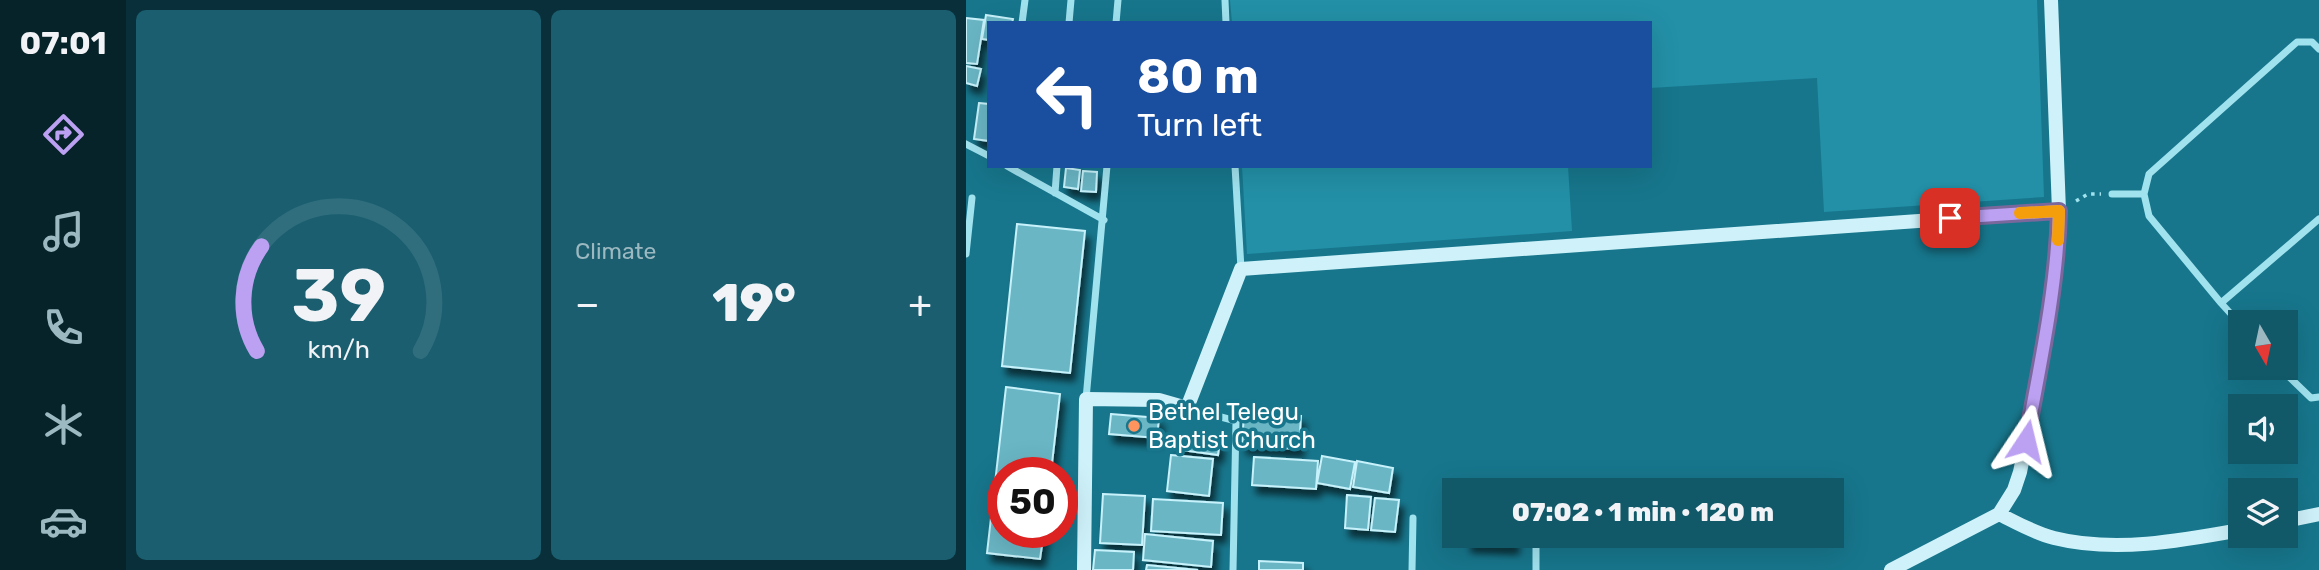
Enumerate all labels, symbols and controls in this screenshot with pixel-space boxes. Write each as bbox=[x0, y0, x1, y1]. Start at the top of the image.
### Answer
text: 07:01 bbox=[19, 24, 107, 62]
text: 80 m bbox=[1137, 47, 1259, 105]
icon: left bbox=[1022, 49, 1113, 140]
text: Turn left bbox=[1137, 106, 1262, 144]
icon: directions bbox=[39, 110, 88, 159]
pin bbox=[1920, 188, 1980, 248]
icon: arrive bbox=[1931, 199, 1969, 237]
icon: music bbox=[39, 207, 88, 256]
text: Climate bbox=[575, 237, 656, 265]
text: 39 bbox=[291, 253, 386, 339]
text: 19° bbox=[712, 272, 796, 334]
text: − bbox=[575, 281, 600, 327]
text: + bbox=[908, 281, 932, 327]
icon: phone bbox=[39, 303, 88, 352]
north arrow bbox=[2228, 310, 2298, 380]
map controls bbox=[2228, 310, 2298, 548]
text: km/h bbox=[307, 335, 370, 364]
button: sound bbox=[2228, 394, 2298, 464]
place label: Bethel Telegu Baptist Church bbox=[1148, 398, 1316, 454]
icon: climate bbox=[39, 400, 88, 449]
position arrow bbox=[1989, 404, 2063, 478]
marker: Bethel Telegu Baptist Church bbox=[1126, 418, 1142, 434]
speed limit sign: 50 bbox=[987, 457, 1078, 548]
button: layers bbox=[2228, 478, 2298, 548]
icon: car bbox=[39, 497, 88, 546]
text: 07:02 · 1 min · 120 m bbox=[1512, 497, 1774, 528]

